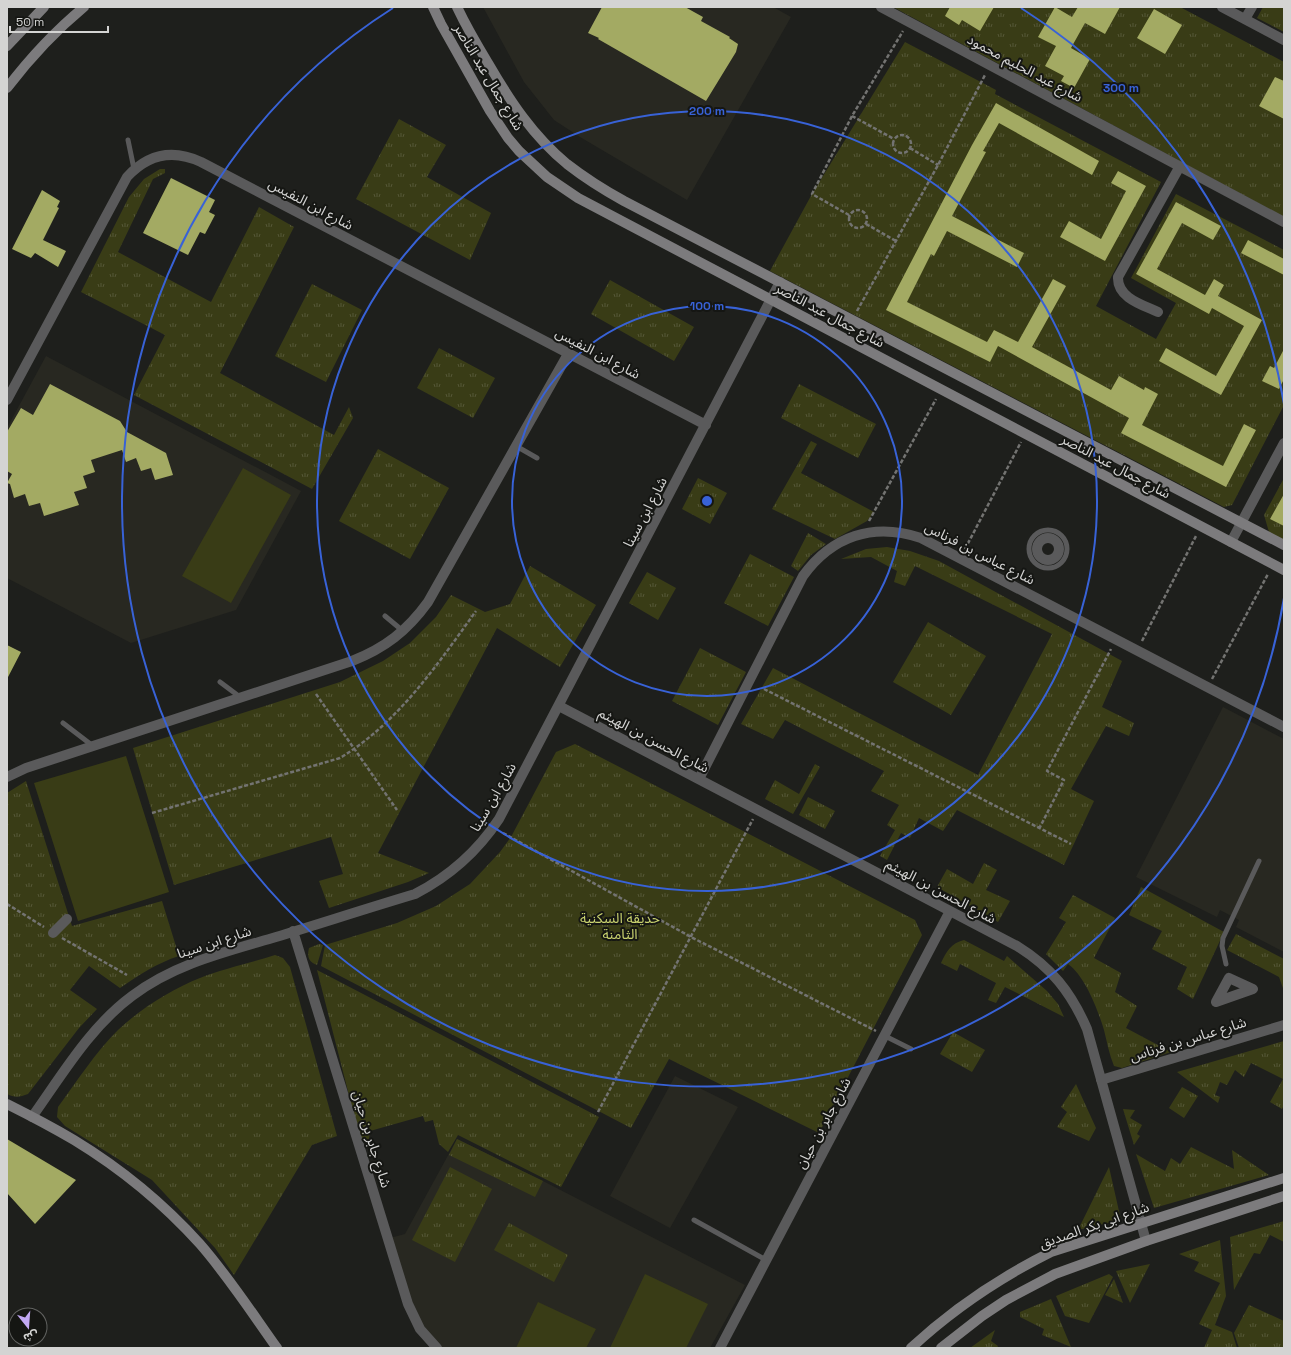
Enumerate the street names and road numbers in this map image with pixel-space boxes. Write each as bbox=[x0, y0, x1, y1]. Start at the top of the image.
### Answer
street label: شارع جمال عبد الناصر bbox=[448, 19, 528, 135]
street label: شارع عبد الحليم محمود bbox=[963, 30, 1086, 108]
street label: شارع ابن النفيس bbox=[265, 174, 357, 236]
street label: شارع جمال عبد الناصر bbox=[770, 278, 888, 353]
street label: شارع ابن النفيس bbox=[552, 323, 644, 385]
street label: شارع جمال عبد الناصر bbox=[1056, 429, 1174, 504]
street label: شارع ابن سينا bbox=[619, 474, 673, 551]
street label: شارع عباس بن فرناس bbox=[921, 518, 1038, 590]
street label: شارع الحسن بن الهيثم bbox=[595, 703, 712, 778]
street label: شارع ابن سينا bbox=[466, 759, 522, 836]
street label: شارع الحسن بن الهيثم bbox=[882, 854, 999, 929]
street label: شارع ابن سينا bbox=[175, 922, 254, 964]
street label: شارع عباس بن فرناس bbox=[1127, 1013, 1249, 1067]
street label: شارع جابر بن حيان bbox=[791, 1074, 856, 1173]
street label: شارع جابر بن حيان bbox=[347, 1088, 395, 1190]
street label: شارع ابى بكر الصديق bbox=[1037, 1198, 1152, 1254]

